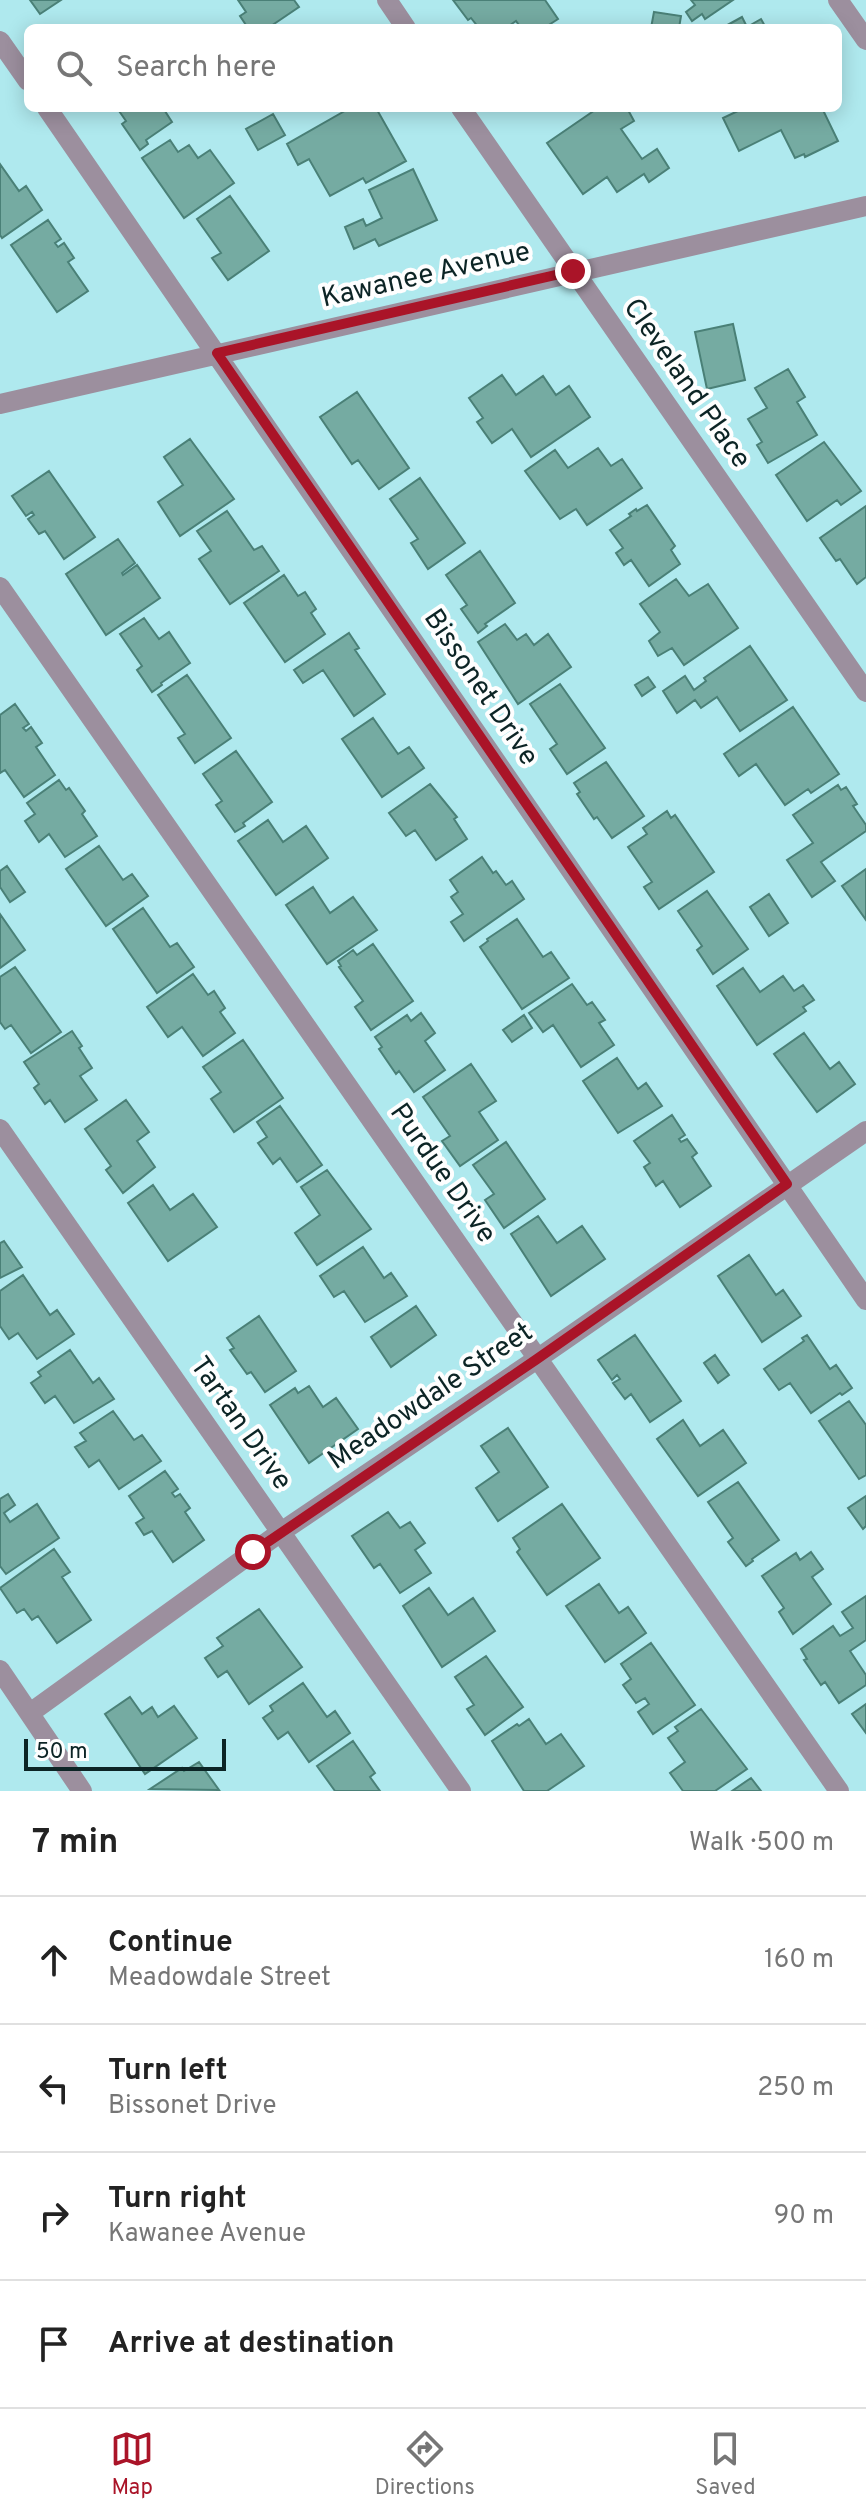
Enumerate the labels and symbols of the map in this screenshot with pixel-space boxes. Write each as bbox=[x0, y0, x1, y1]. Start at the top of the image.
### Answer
street label: Kawanee Avenue bbox=[318, 234, 534, 318]
route end bbox=[555, 253, 591, 289]
street label: Cleveland Place bbox=[614, 292, 758, 476]
street label: Bissonet Drive bbox=[414, 603, 546, 773]
street label: Purdue Drive bbox=[381, 1097, 503, 1251]
street label: Meadowdale Street bbox=[321, 1315, 541, 1479]
street label: Tartan Drive bbox=[181, 1350, 299, 1498]
route start bbox=[235, 1534, 271, 1570]
scale bar bbox=[24, 1735, 226, 1771]

